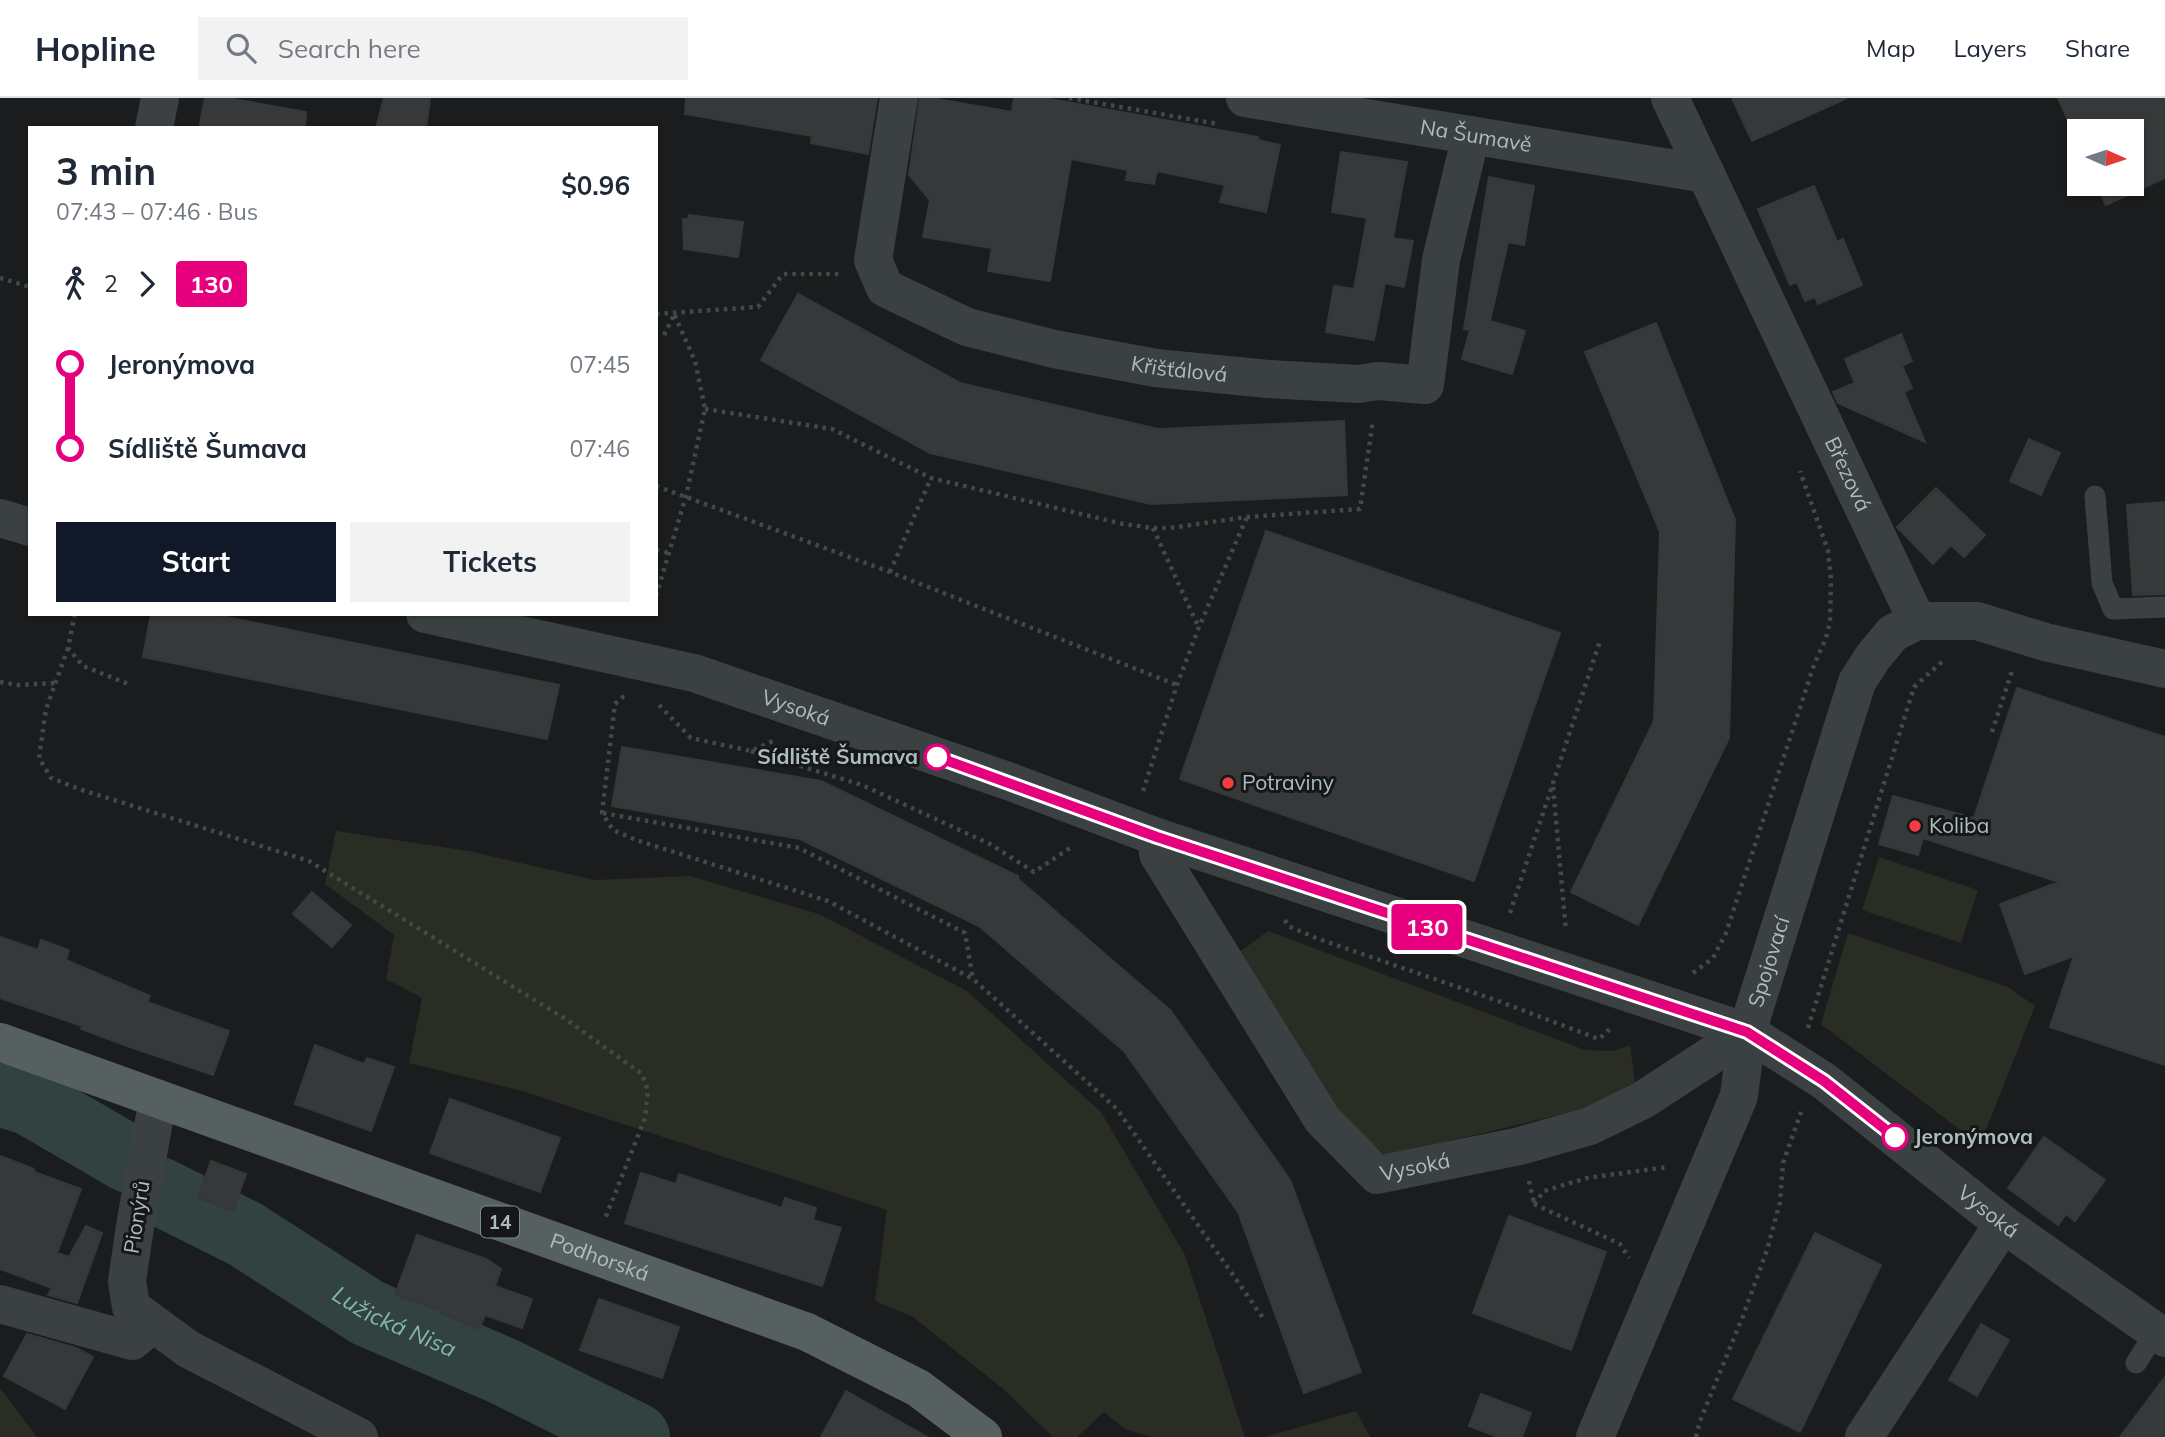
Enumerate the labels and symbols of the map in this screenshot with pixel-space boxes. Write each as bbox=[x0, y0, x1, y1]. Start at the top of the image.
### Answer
street label: Na Šumavě bbox=[1418, 113, 1534, 157]
north arrow bbox=[2067, 119, 2144, 196]
street label: Křišťálová bbox=[1129, 350, 1229, 387]
street label: Březová bbox=[1820, 432, 1877, 515]
street label: Vysoká bbox=[758, 683, 834, 731]
place label: Sídliště Šumava bbox=[757, 743, 918, 769]
marker: Sídliště Šumava bbox=[924, 744, 950, 770]
place label: Potraviny bbox=[1242, 769, 1334, 795]
marker: Potraviny bbox=[1220, 775, 1236, 791]
place label: Koliba bbox=[1929, 812, 1989, 838]
marker: Koliba bbox=[1907, 818, 1923, 834]
line badge: 130 bbox=[1387, 904, 1467, 950]
street label: Spojovací bbox=[1742, 912, 1795, 1010]
place label: Jeronýmova bbox=[1914, 1123, 2033, 1149]
marker: Jeronýmova bbox=[1882, 1124, 1908, 1150]
street label: Vysoká bbox=[1378, 1147, 1452, 1186]
street label: Pionýrů bbox=[117, 1178, 155, 1255]
street label: Vysoká bbox=[1953, 1179, 2024, 1243]
road number: 14 bbox=[481, 1206, 519, 1238]
street label: Podhorská bbox=[547, 1227, 653, 1286]
water label: Lužická Nisa bbox=[327, 1279, 461, 1363]

